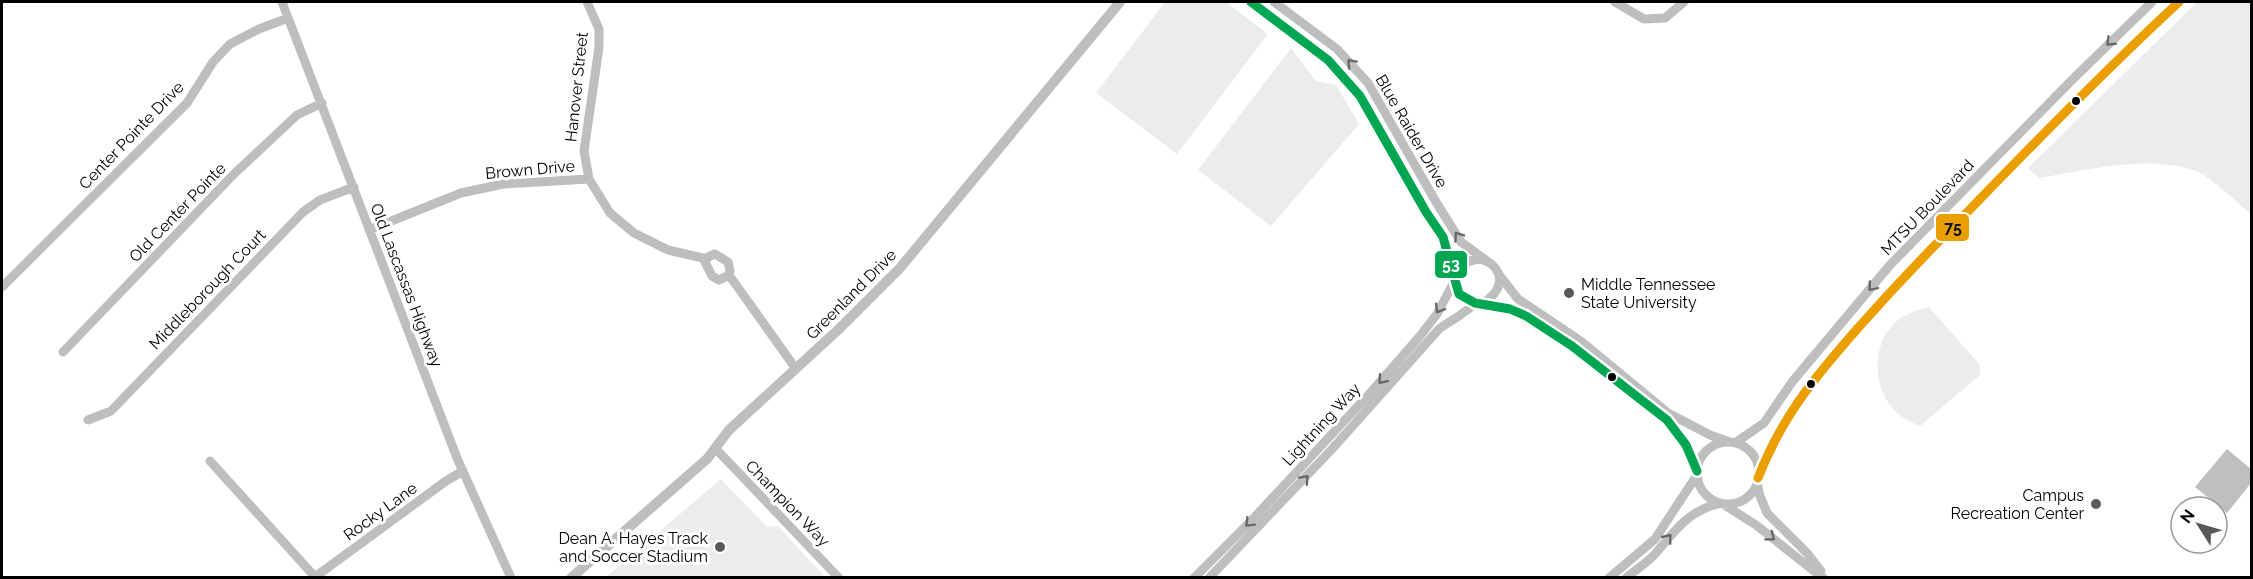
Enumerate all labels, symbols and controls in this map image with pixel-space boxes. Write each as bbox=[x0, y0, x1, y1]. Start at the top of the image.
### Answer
street label: Hanover Street bbox=[561, 31, 592, 143]
one-way arrow bbox=[2107, 35, 2118, 46]
one-way arrow bbox=[1347, 60, 1358, 70]
street label: Blue Raider Drive bbox=[1371, 71, 1452, 191]
street label: Center Pointe Drive bbox=[75, 78, 188, 193]
unlabelled marker bbox=[2070, 95, 2082, 107]
street label: Brown Drive bbox=[484, 156, 576, 183]
street label: MTSU Boulevard bbox=[1877, 156, 1978, 259]
street label: Old Center Pointe bbox=[125, 159, 230, 266]
street label: Old Lascassas Highway bbox=[366, 201, 447, 370]
line badge: 75 bbox=[1935, 213, 1970, 242]
text: 75 bbox=[1944, 218, 1962, 237]
street label: Middleborough Court bbox=[145, 225, 270, 353]
one-way arrow bbox=[1454, 231, 1465, 242]
street label: Greenland Drive bbox=[802, 245, 900, 343]
line badge: 53 bbox=[1434, 250, 1468, 279]
text: 53 bbox=[1442, 255, 1460, 274]
place label: Middle Tennessee State University bbox=[1581, 275, 1715, 312]
one-way arrow bbox=[1868, 280, 1879, 291]
marker: Middle Tennessee State University bbox=[1562, 286, 1576, 300]
one-way arrow bbox=[1435, 303, 1446, 313]
unlabelled marker bbox=[1606, 371, 1618, 383]
one-way arrow bbox=[1378, 373, 1389, 384]
unlabelled marker bbox=[1805, 378, 1817, 390]
street label: Lightning Way bbox=[1278, 379, 1365, 470]
street label: Champion Way bbox=[742, 456, 834, 551]
one-way arrow bbox=[1297, 475, 1308, 486]
street label: Rocky Lane bbox=[340, 478, 421, 544]
place label: Campus Recreation Center bbox=[1951, 486, 2084, 523]
north arrow bbox=[2169, 495, 2229, 555]
marker: Campus Recreation Center bbox=[2089, 497, 2103, 511]
text: N bbox=[2176, 506, 2199, 527]
one-way arrow bbox=[1246, 516, 1256, 527]
place label: Dean A. Hayes Track and Soccer Stadium bbox=[558, 529, 709, 566]
one-way arrow bbox=[1765, 530, 1776, 541]
one-way arrow bbox=[1661, 533, 1672, 544]
marker: Dean A. Hayes Track and Soccer Stadium bbox=[713, 540, 727, 554]

